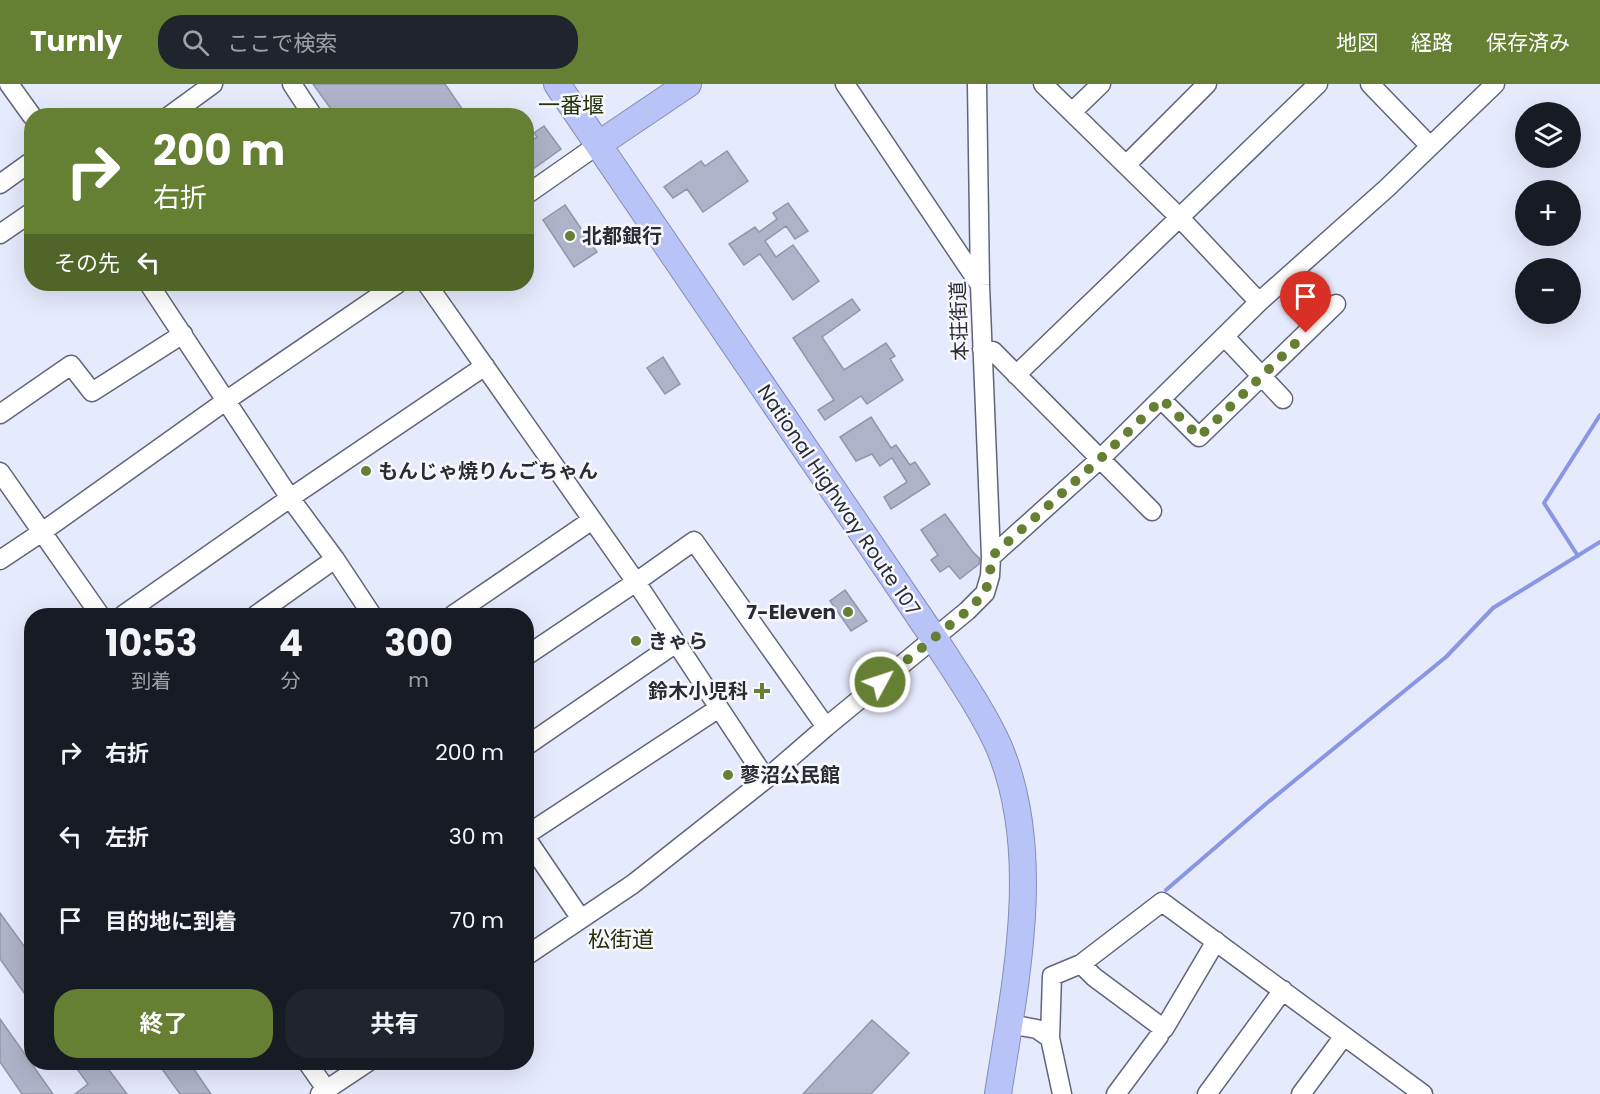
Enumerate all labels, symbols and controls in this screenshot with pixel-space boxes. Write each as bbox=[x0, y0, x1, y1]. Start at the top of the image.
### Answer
search box bbox=[158, 15, 578, 69]
text: Turnly bbox=[30, 22, 122, 61]
icon: search bbox=[179, 26, 212, 59]
text: ここで検索 bbox=[227, 28, 337, 59]
text: 地図 bbox=[1336, 28, 1378, 57]
text: 経路 bbox=[1411, 28, 1453, 57]
text: 保存済み bbox=[1486, 28, 1570, 57]
district label: 一番堰 bbox=[538, 90, 604, 121]
map controls bbox=[1515, 102, 1581, 324]
button: layers bbox=[1515, 102, 1581, 168]
text: 200 m bbox=[153, 121, 285, 180]
icon: right bbox=[54, 132, 132, 210]
text: 右折 bbox=[153, 179, 207, 216]
button: + bbox=[1515, 180, 1581, 246]
place label: 北都銀行 bbox=[582, 222, 662, 250]
marker: 北都銀行 bbox=[563, 229, 577, 243]
icon: left bbox=[132, 246, 165, 279]
text: その先 bbox=[54, 248, 120, 279]
button: − bbox=[1515, 258, 1581, 324]
pin bbox=[1280, 271, 1331, 333]
icon: arrive bbox=[1289, 280, 1322, 313]
street label: 本荘街道 bbox=[944, 281, 974, 361]
street label: National Highway Route 107 bbox=[751, 379, 927, 621]
place label: もんじゃ焼りんごちゃん bbox=[378, 457, 598, 485]
marker: もんじゃ焼りんごちゃん bbox=[359, 464, 373, 478]
place label: 7-Eleven bbox=[746, 598, 836, 626]
marker: 7-Eleven bbox=[841, 605, 855, 619]
text: 10:53 bbox=[105, 618, 198, 669]
text: 4 bbox=[279, 618, 303, 669]
text: 300 bbox=[384, 618, 453, 669]
place label: きゃら bbox=[648, 627, 708, 655]
marker: きゃら bbox=[629, 634, 643, 648]
position arrow bbox=[848, 650, 912, 714]
text: m bbox=[408, 666, 429, 694]
text: 到着 bbox=[131, 667, 171, 695]
text: 分 bbox=[281, 667, 301, 695]
place label: 鈴木小児科 bbox=[648, 677, 748, 705]
marker: 鈴木小児科 bbox=[753, 682, 771, 700]
icon: right bbox=[54, 736, 87, 769]
text: 200 m bbox=[435, 737, 504, 768]
text: 右折 bbox=[105, 738, 149, 769]
place label: 蓼沼公民館 bbox=[740, 761, 840, 789]
marker: 蓼沼公民館 bbox=[721, 768, 735, 782]
icon: left bbox=[54, 820, 87, 853]
text: 30 m bbox=[449, 821, 504, 852]
text: 左折 bbox=[105, 822, 149, 853]
icon: arrive bbox=[54, 904, 87, 937]
text: 70 m bbox=[450, 905, 504, 936]
text: 目的地に到着 bbox=[105, 906, 237, 937]
district label: 松街道 bbox=[588, 924, 654, 955]
button: 終了 bbox=[54, 989, 273, 1058]
button: 共有 bbox=[285, 989, 504, 1058]

